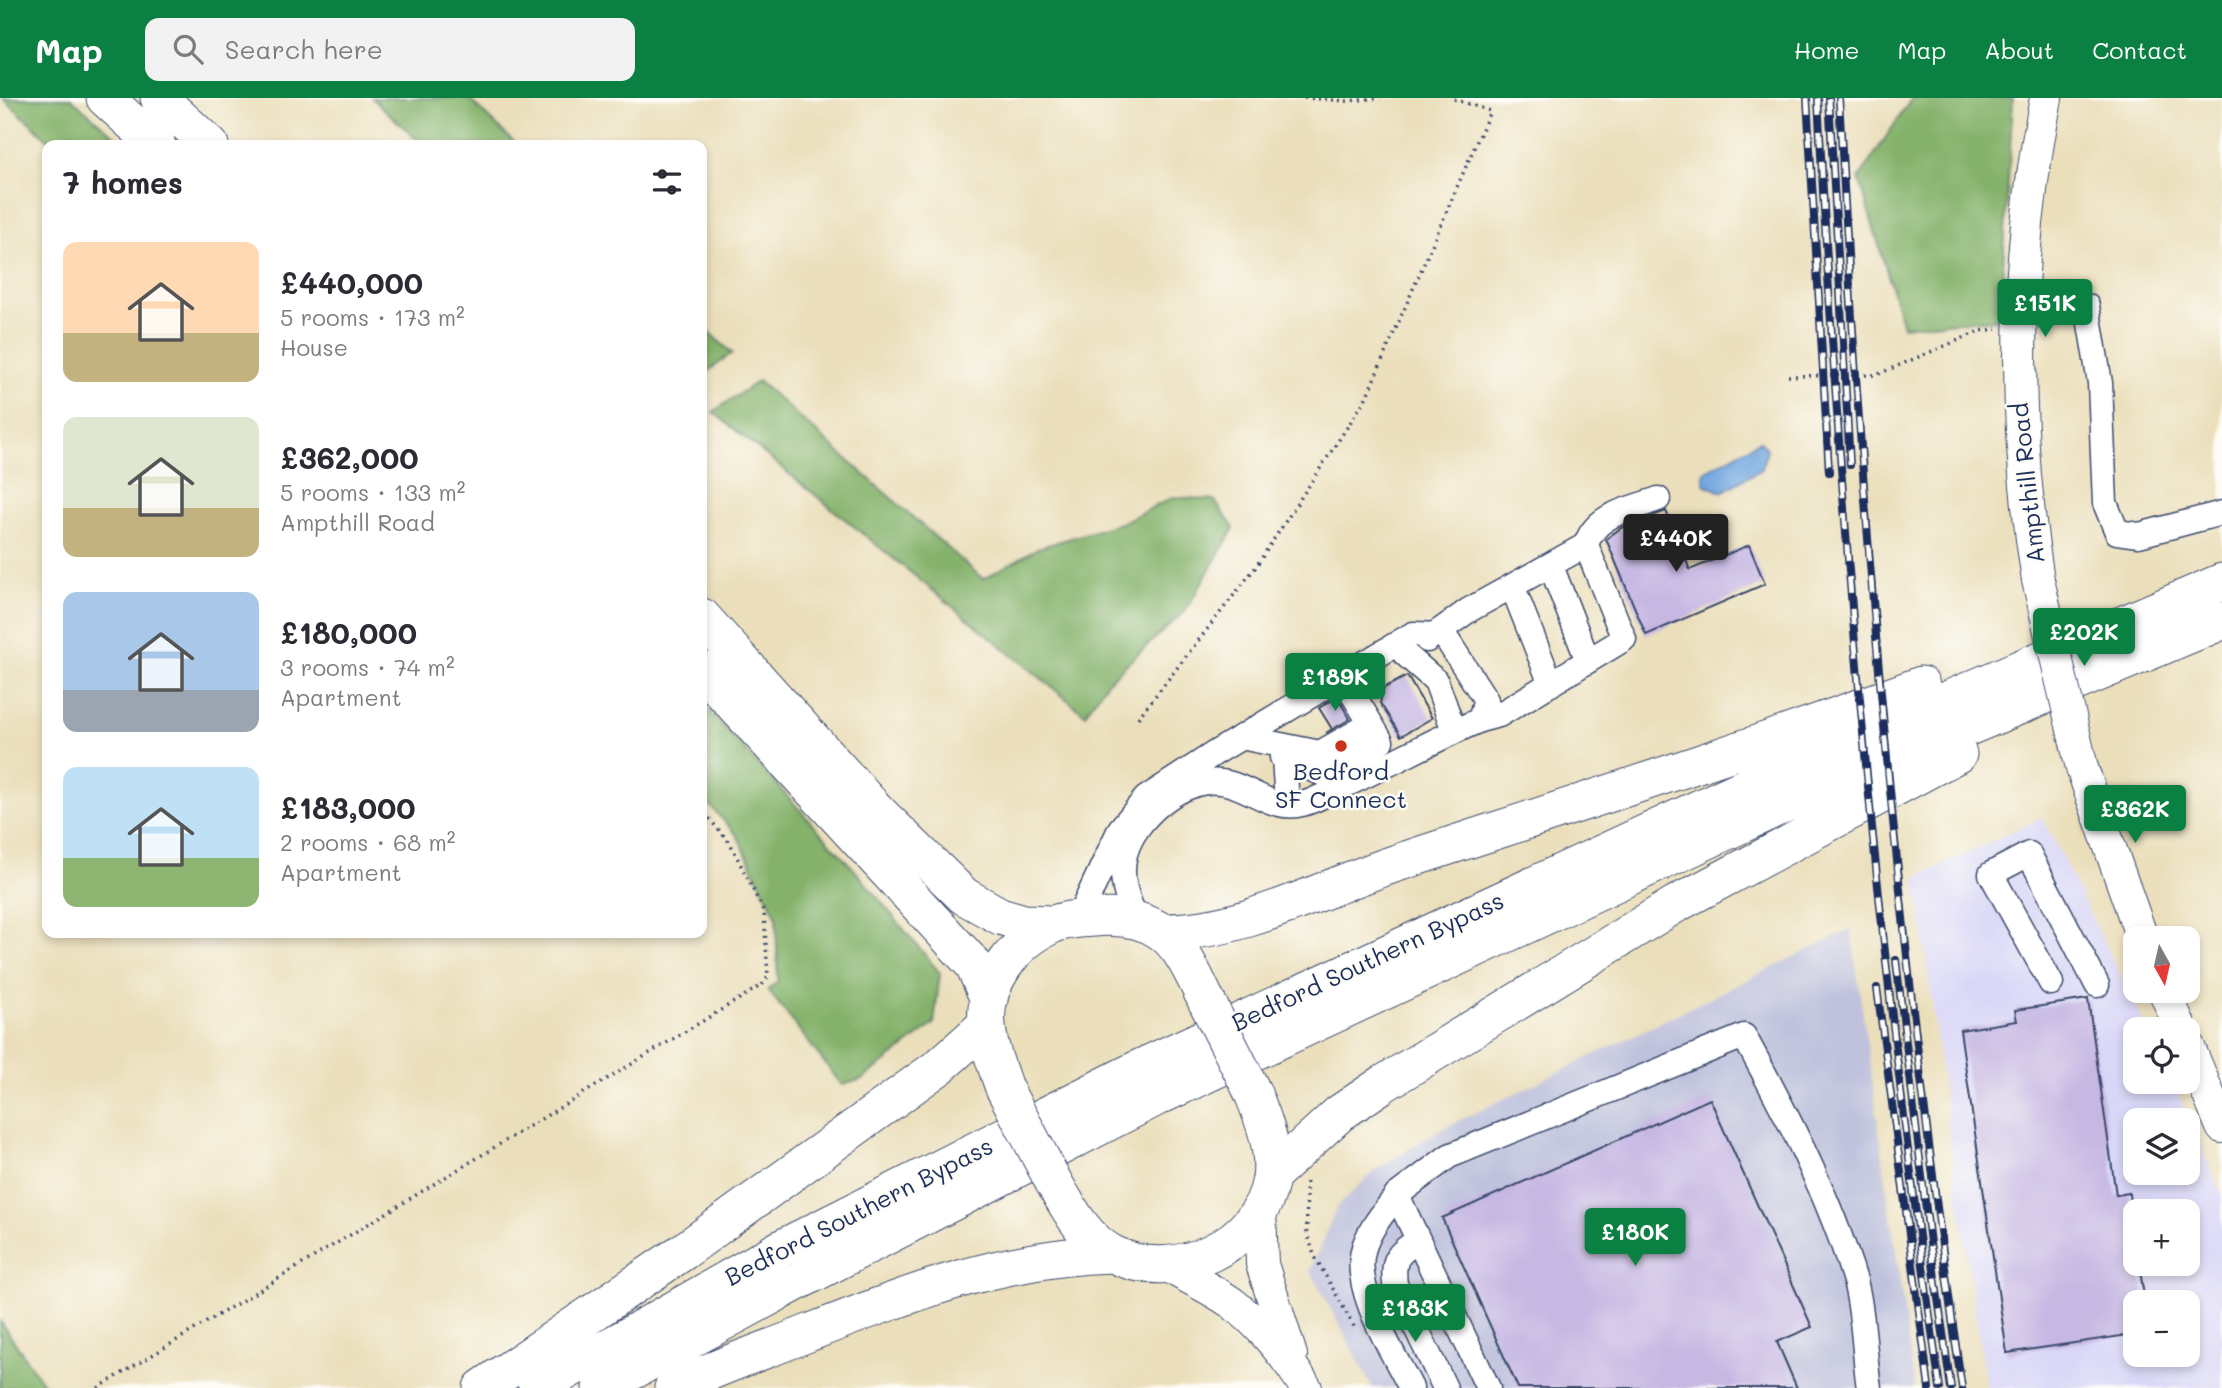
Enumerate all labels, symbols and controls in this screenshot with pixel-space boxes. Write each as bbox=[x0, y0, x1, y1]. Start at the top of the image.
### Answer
search box bbox=[145, 18, 635, 81]
text: Map bbox=[35, 28, 103, 71]
icon: search bbox=[169, 30, 207, 68]
text: Search here bbox=[225, 32, 383, 66]
text: Home bbox=[1794, 34, 1859, 65]
text: Map bbox=[1897, 34, 1946, 65]
text: About bbox=[1984, 34, 2054, 65]
text: Contact bbox=[2092, 34, 2187, 65]
text: 7 homes bbox=[63, 162, 183, 202]
icon: filters bbox=[648, 163, 686, 201]
text: £440,000 bbox=[280, 262, 423, 302]
icon: home bbox=[119, 270, 203, 354]
pin: £151K bbox=[1996, 280, 2094, 339]
text: £151K bbox=[2013, 287, 2077, 317]
text: 5 rooms · 173 m² bbox=[280, 302, 465, 332]
text: House bbox=[280, 332, 348, 362]
street label: Ampthill Road bbox=[2003, 401, 2050, 565]
text: £362,000 bbox=[280, 437, 419, 477]
icon: home bbox=[119, 445, 203, 529]
text: 5 rooms · 133 m² bbox=[280, 477, 465, 507]
text: Ampthill Road bbox=[280, 507, 435, 537]
pin: £440K bbox=[1627, 514, 1725, 574]
text: £440K bbox=[1639, 522, 1713, 552]
pin: £202K bbox=[2035, 608, 2133, 668]
text: £180,000 bbox=[280, 612, 417, 652]
text: £202K bbox=[2049, 616, 2119, 646]
icon: home bbox=[119, 620, 203, 704]
text: 3 rooms · 74 m² bbox=[280, 652, 455, 682]
pin: £189K bbox=[1286, 654, 1384, 713]
text: £189K bbox=[1301, 661, 1369, 691]
text: Apartment bbox=[280, 682, 402, 712]
marker: Bedford SF Connect bbox=[1333, 738, 1349, 754]
place label: Bedford SF Connect bbox=[1275, 755, 1407, 814]
pin: £362K bbox=[2086, 786, 2184, 845]
text: £183,000 bbox=[280, 787, 416, 827]
text: £362K bbox=[2100, 793, 2170, 823]
icon: home bbox=[119, 795, 203, 879]
text: 2 rooms · 68 m² bbox=[280, 827, 455, 857]
text: Apartment bbox=[280, 857, 402, 887]
street label: Bedford Southern Bypass bbox=[1226, 884, 1508, 1037]
north arrow bbox=[2123, 926, 2200, 1003]
map controls bbox=[2123, 926, 2200, 1367]
button: locate bbox=[2123, 1017, 2200, 1094]
button: layers bbox=[2123, 1108, 2200, 1185]
street label: Bedford Southern Bypass bbox=[719, 1129, 998, 1292]
button: + bbox=[2123, 1199, 2200, 1276]
pin: £180K bbox=[1586, 1208, 1684, 1268]
text: £180K bbox=[1601, 1216, 1669, 1246]
pin: £183K bbox=[1366, 1284, 1464, 1344]
button: − bbox=[2123, 1290, 2200, 1367]
text: £183K bbox=[1381, 1292, 1449, 1322]

